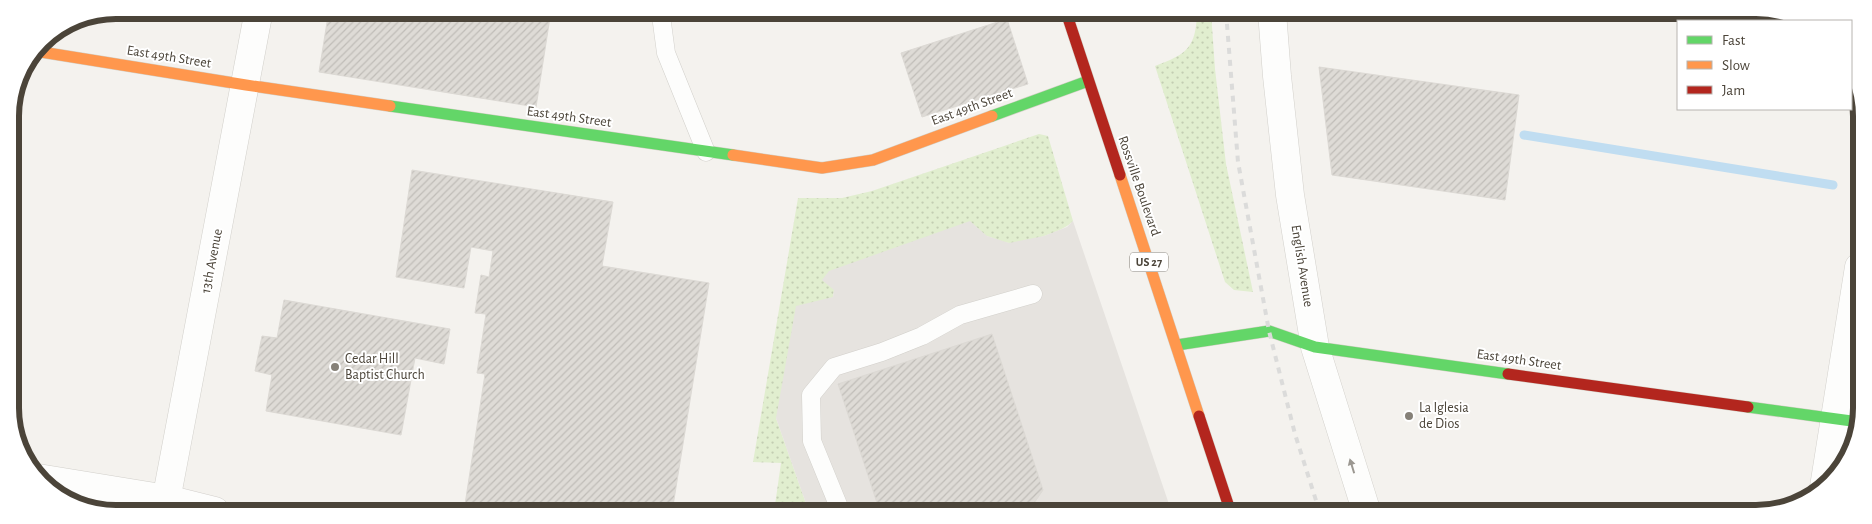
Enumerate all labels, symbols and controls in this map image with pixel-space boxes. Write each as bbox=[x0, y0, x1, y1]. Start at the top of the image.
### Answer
legend bbox=[1677, 20, 1852, 110]
text: Fast bbox=[1722, 33, 1746, 48]
street label: East 49th Street bbox=[126, 43, 213, 71]
text: Slow bbox=[1722, 58, 1750, 73]
text: Jam bbox=[1722, 83, 1745, 98]
street label: East 49th Street bbox=[930, 86, 1015, 128]
street label: East 49th Street bbox=[526, 104, 613, 130]
street label: Rossville Boulevard bbox=[1115, 134, 1163, 238]
street label: English Avenue bbox=[1289, 224, 1315, 308]
street label: 13th Avenue bbox=[199, 228, 225, 294]
road number: US 27 bbox=[1130, 252, 1168, 272]
street label: East 49th Street bbox=[1476, 347, 1563, 373]
place label: Cedar Hill Baptist Church bbox=[345, 352, 425, 382]
marker: Cedar Hill Baptist Church bbox=[329, 361, 341, 373]
place label: La Iglesia de Dios bbox=[1419, 401, 1469, 431]
marker: La Iglesia de Dios bbox=[1403, 410, 1415, 422]
one-way arrow bbox=[1348, 459, 1356, 474]

